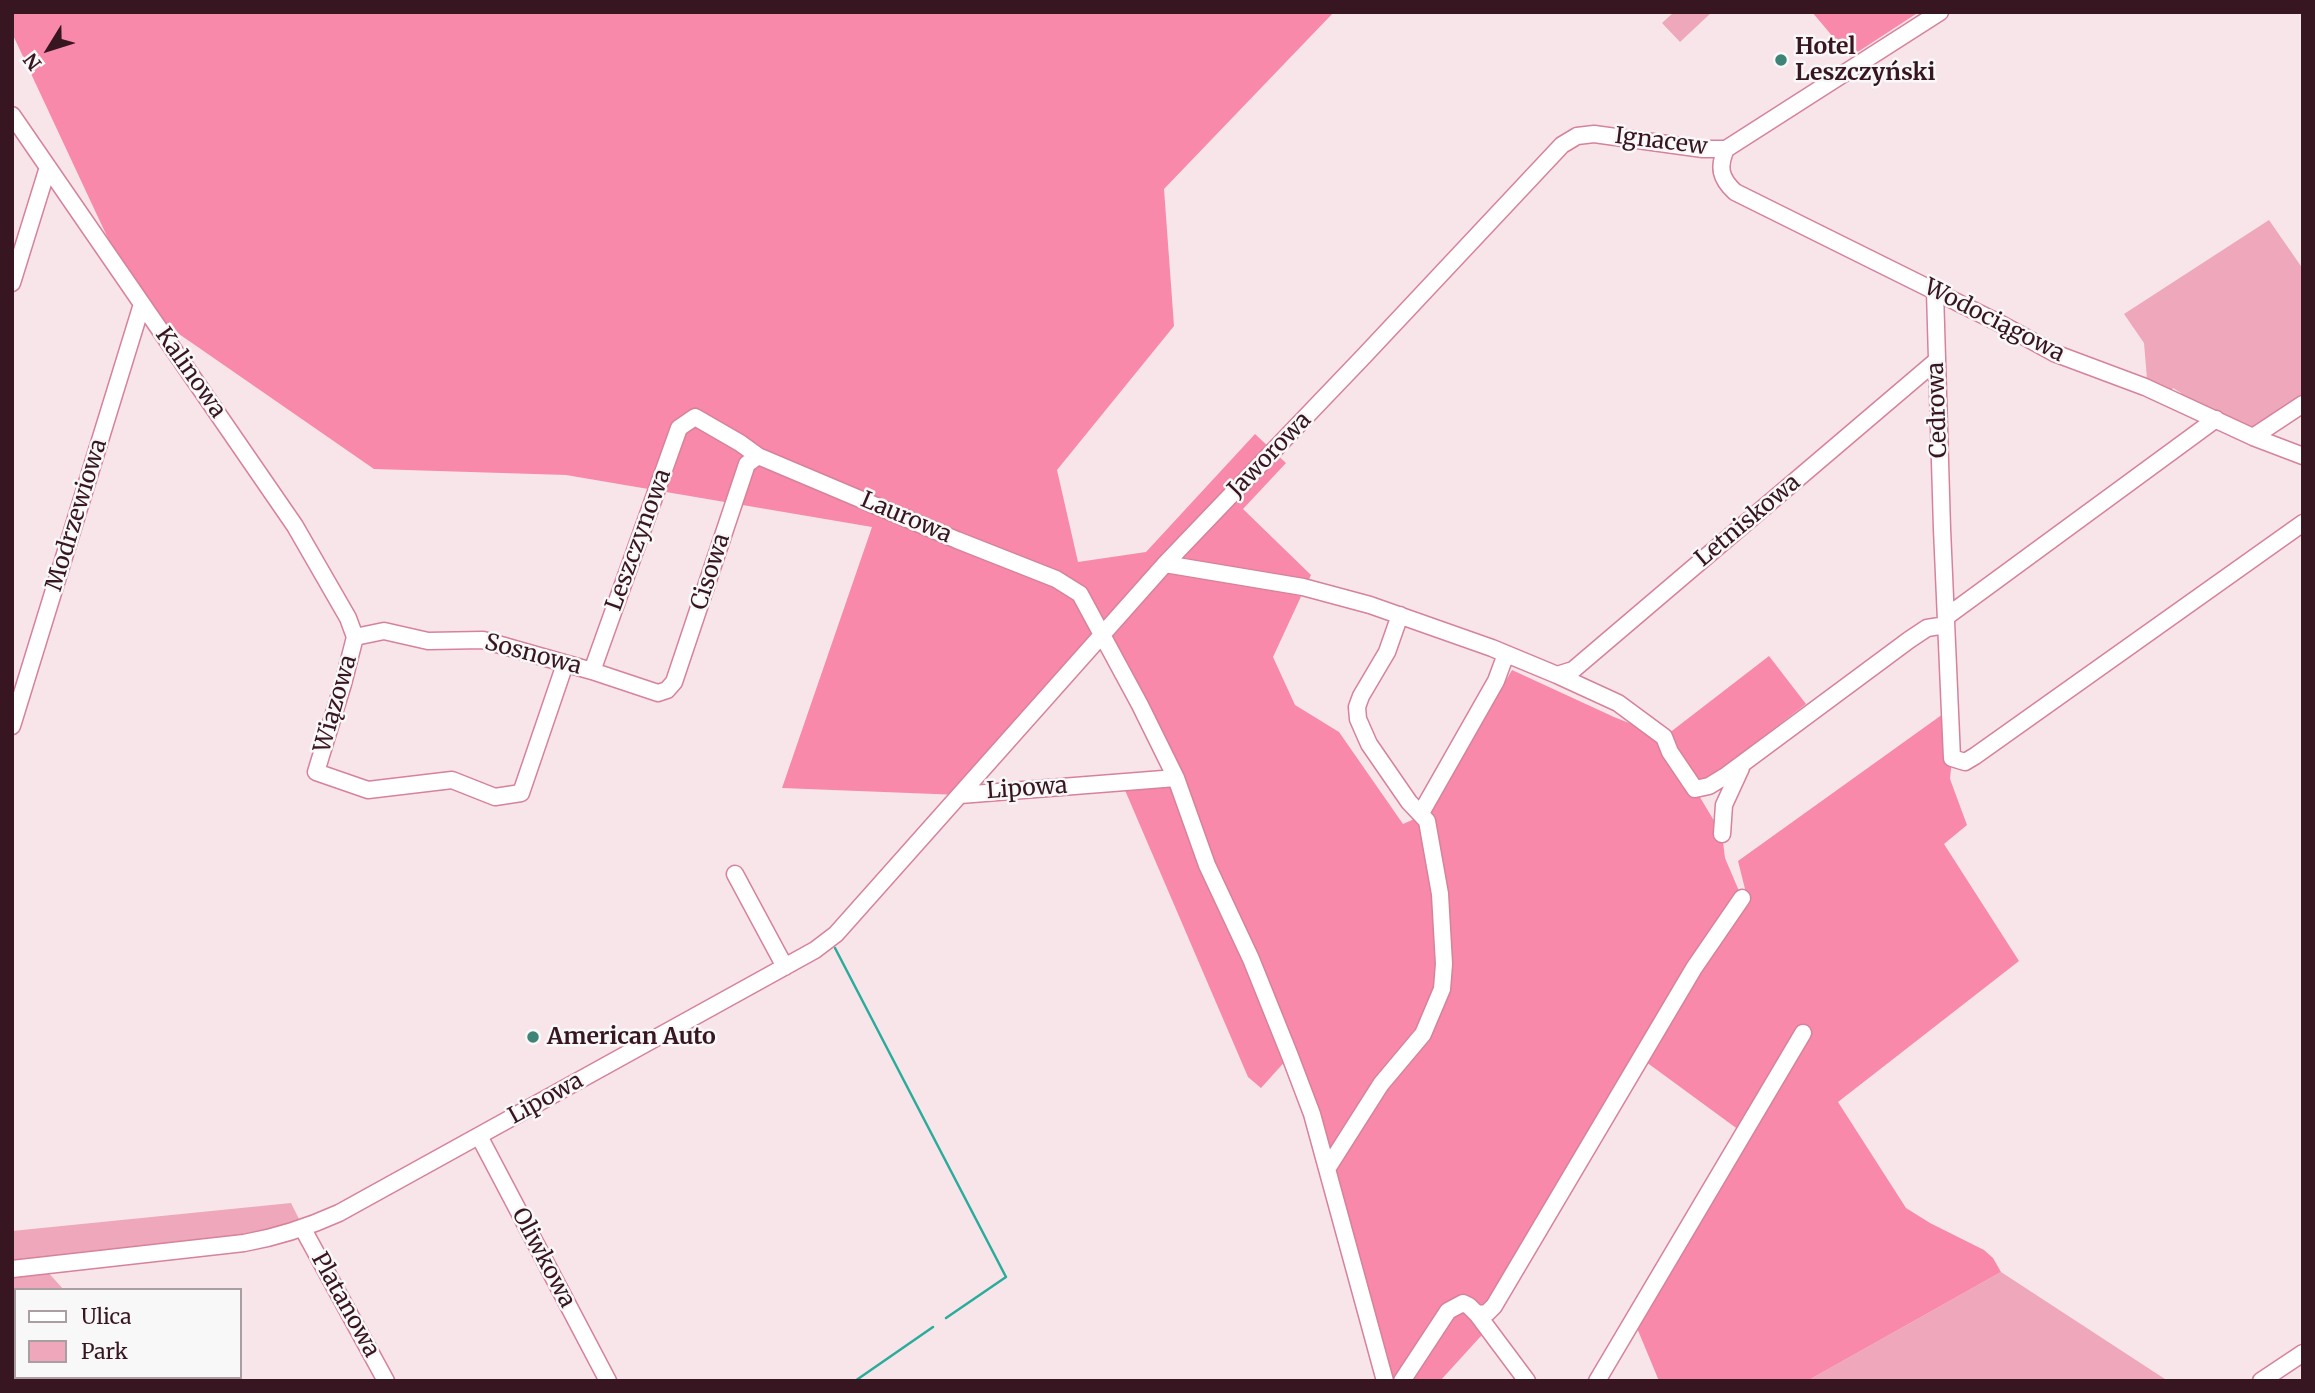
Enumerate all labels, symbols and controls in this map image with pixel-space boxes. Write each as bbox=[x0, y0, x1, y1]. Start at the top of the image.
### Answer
north arrow bbox=[14, 14, 84, 84]
place label: Hotel Leszczyński bbox=[1795, 33, 1935, 87]
text: N bbox=[18, 49, 47, 75]
marker: Hotel Leszczyński bbox=[1773, 52, 1789, 68]
street label: Ignacew bbox=[1613, 123, 1709, 161]
street label: Wodociągowa bbox=[1919, 274, 2069, 368]
street label: Kalinowa bbox=[149, 323, 231, 423]
street label: Cedrowa bbox=[1923, 362, 1953, 458]
street label: Jaworowa bbox=[1223, 407, 1317, 503]
street label: Modrzewiowa bbox=[41, 436, 113, 594]
street label: Leszczynowa bbox=[601, 466, 677, 614]
street label: Letniskowa bbox=[1690, 469, 1806, 573]
street label: Laurowa bbox=[856, 487, 956, 549]
street label: Cisowa bbox=[686, 530, 736, 614]
street label: Sosnowa bbox=[482, 629, 584, 681]
street label: Wiązowa bbox=[309, 652, 363, 756]
street label: Lipowa bbox=[986, 772, 1068, 806]
place label: American Auto bbox=[547, 1023, 716, 1051]
marker: American Auto bbox=[525, 1029, 541, 1045]
street label: Lipowa bbox=[504, 1067, 588, 1131]
street label: Oliwkowa bbox=[505, 1203, 581, 1313]
street label: Platanowa bbox=[305, 1248, 385, 1362]
legend bbox=[14, 1288, 242, 1379]
text: Ulica bbox=[81, 1303, 131, 1330]
text: Park bbox=[81, 1338, 128, 1365]

